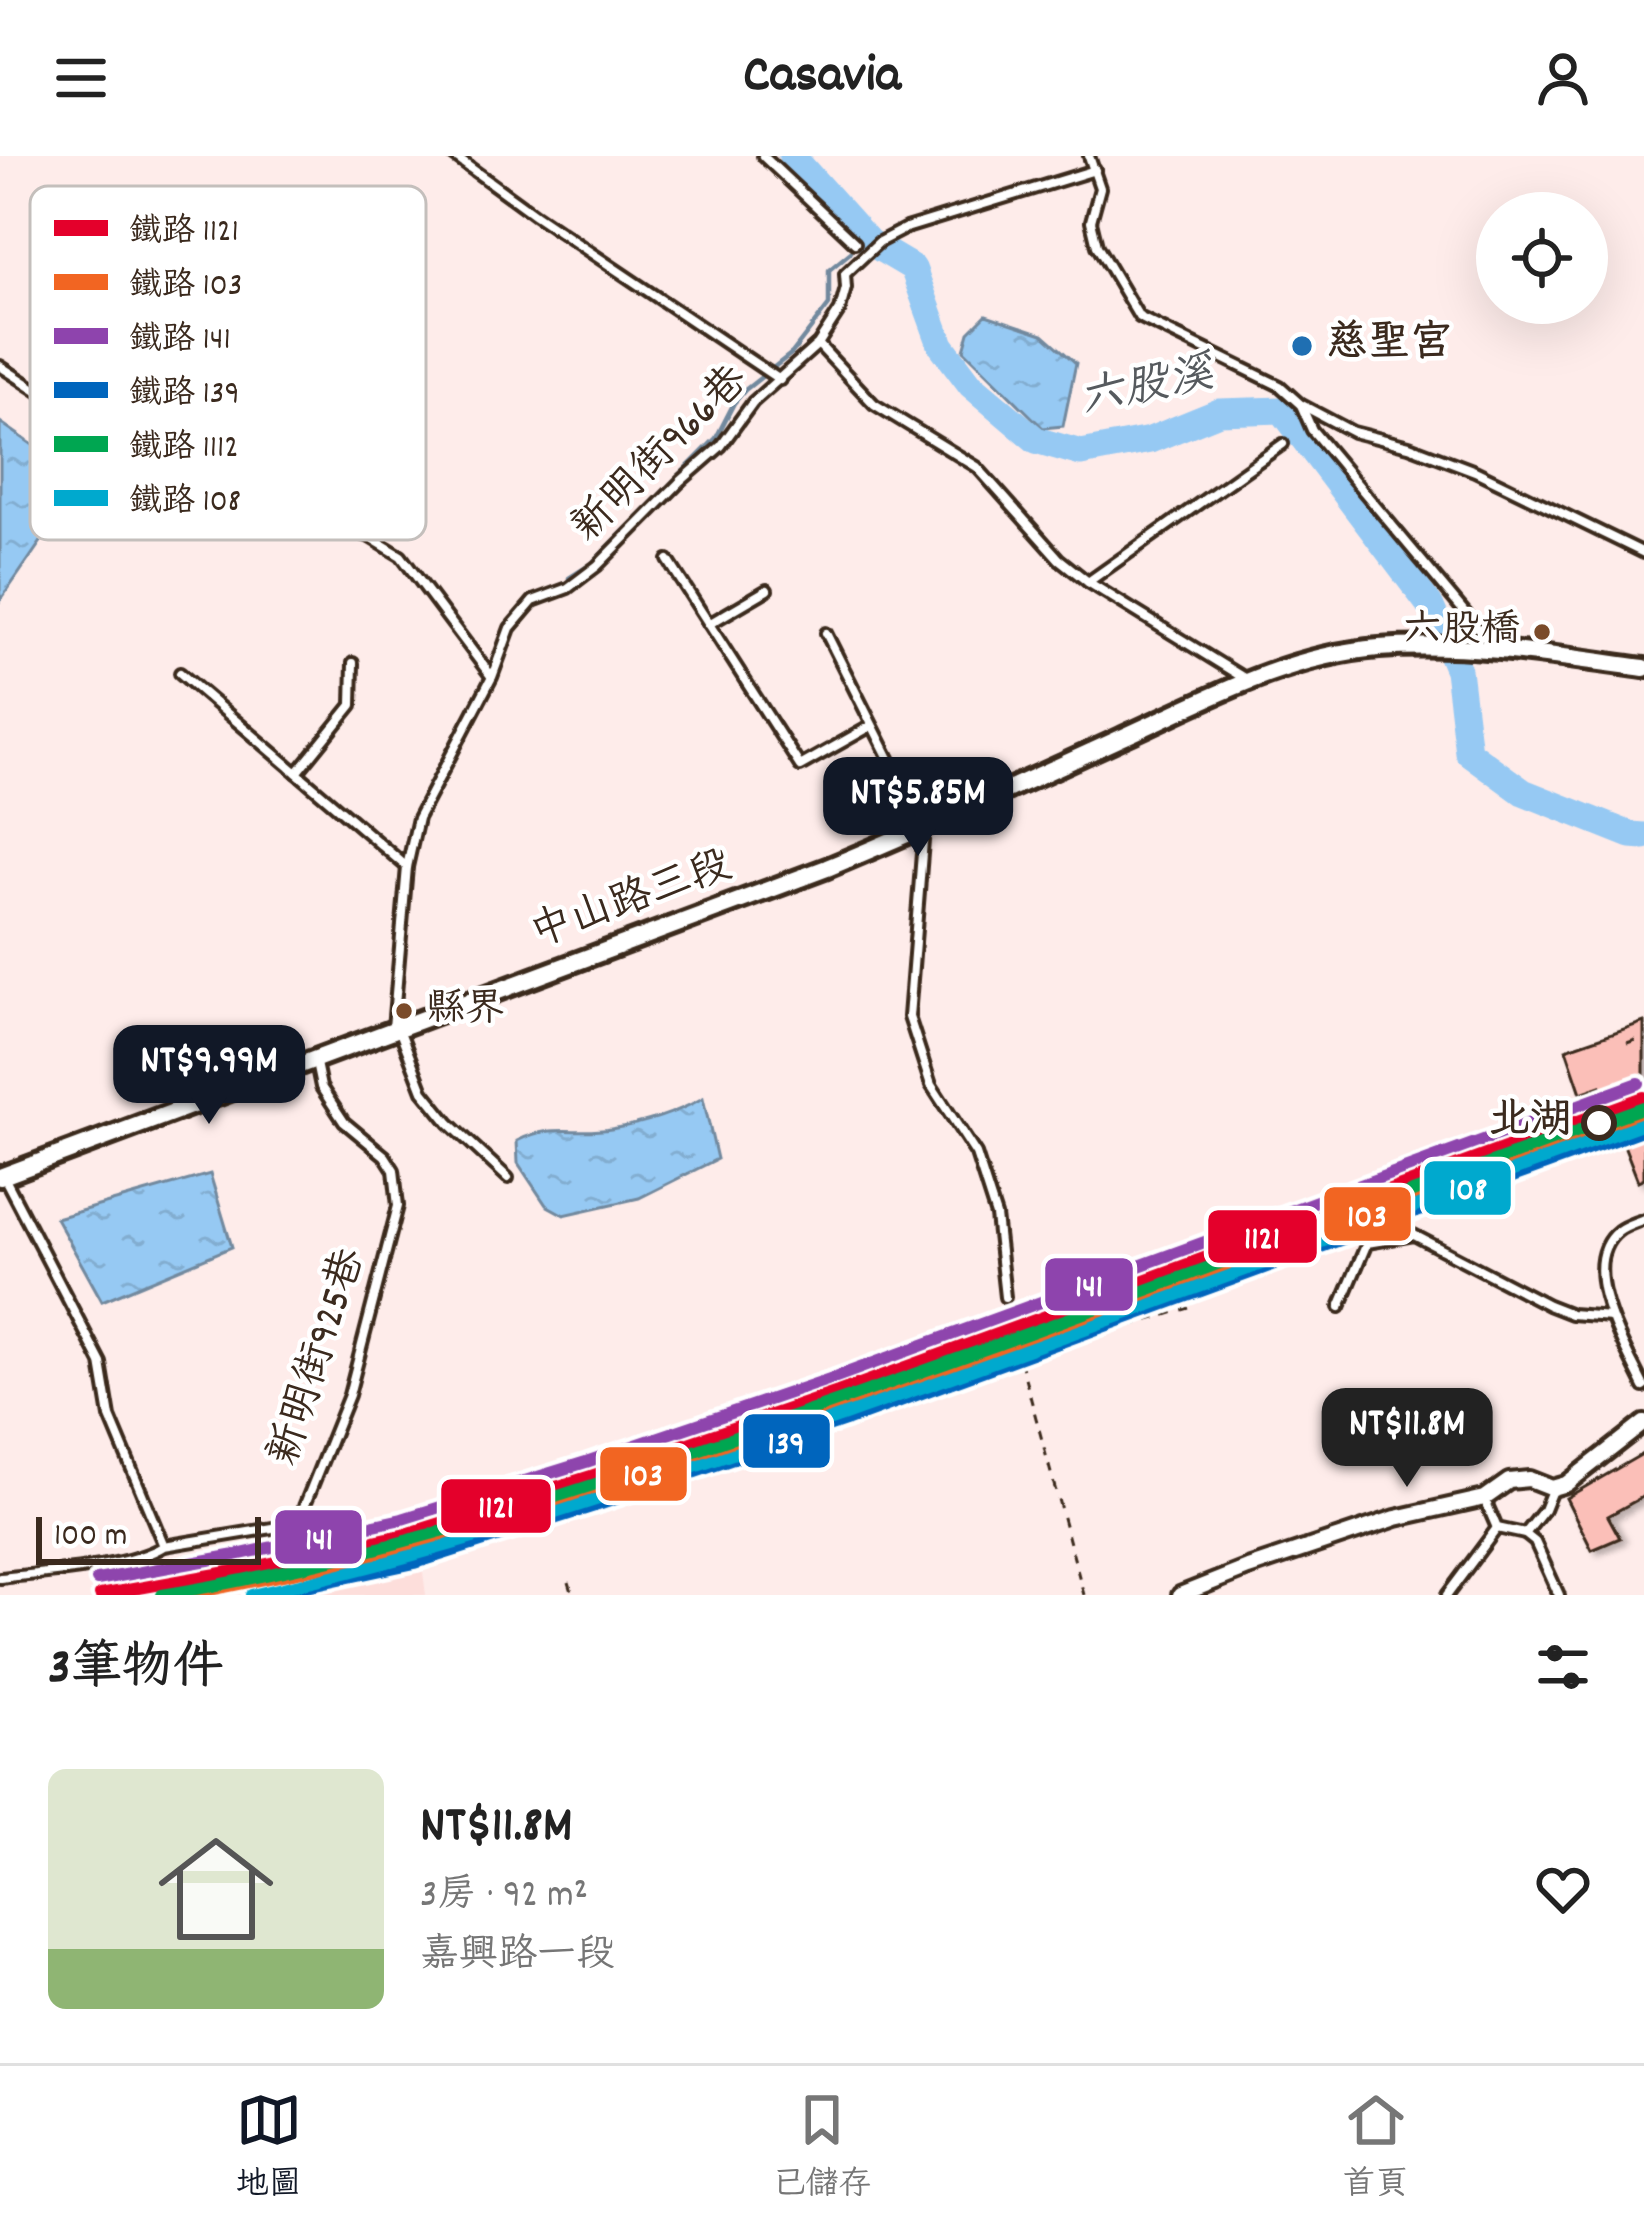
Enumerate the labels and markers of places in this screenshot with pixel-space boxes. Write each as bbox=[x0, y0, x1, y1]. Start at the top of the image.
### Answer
place label: 慈聖宮 bbox=[1326, 316, 1452, 376]
marker: 慈聖宮 bbox=[1289, 333, 1315, 359]
place label: 六股橋 bbox=[1403, 605, 1520, 660]
marker: 六股橋 bbox=[1531, 621, 1553, 643]
pin: NT$5.85M bbox=[794, 757, 1042, 859]
place label: 縣界 bbox=[426, 984, 504, 1039]
marker: 縣界 bbox=[393, 1000, 415, 1022]
pin: NT$9.99M bbox=[85, 1025, 333, 1127]
place label: 北湖 bbox=[1488, 1093, 1572, 1153]
marker: 北湖 bbox=[1583, 1107, 1615, 1139]
pin: NT$11.8M bbox=[1283, 1388, 1531, 1490]

